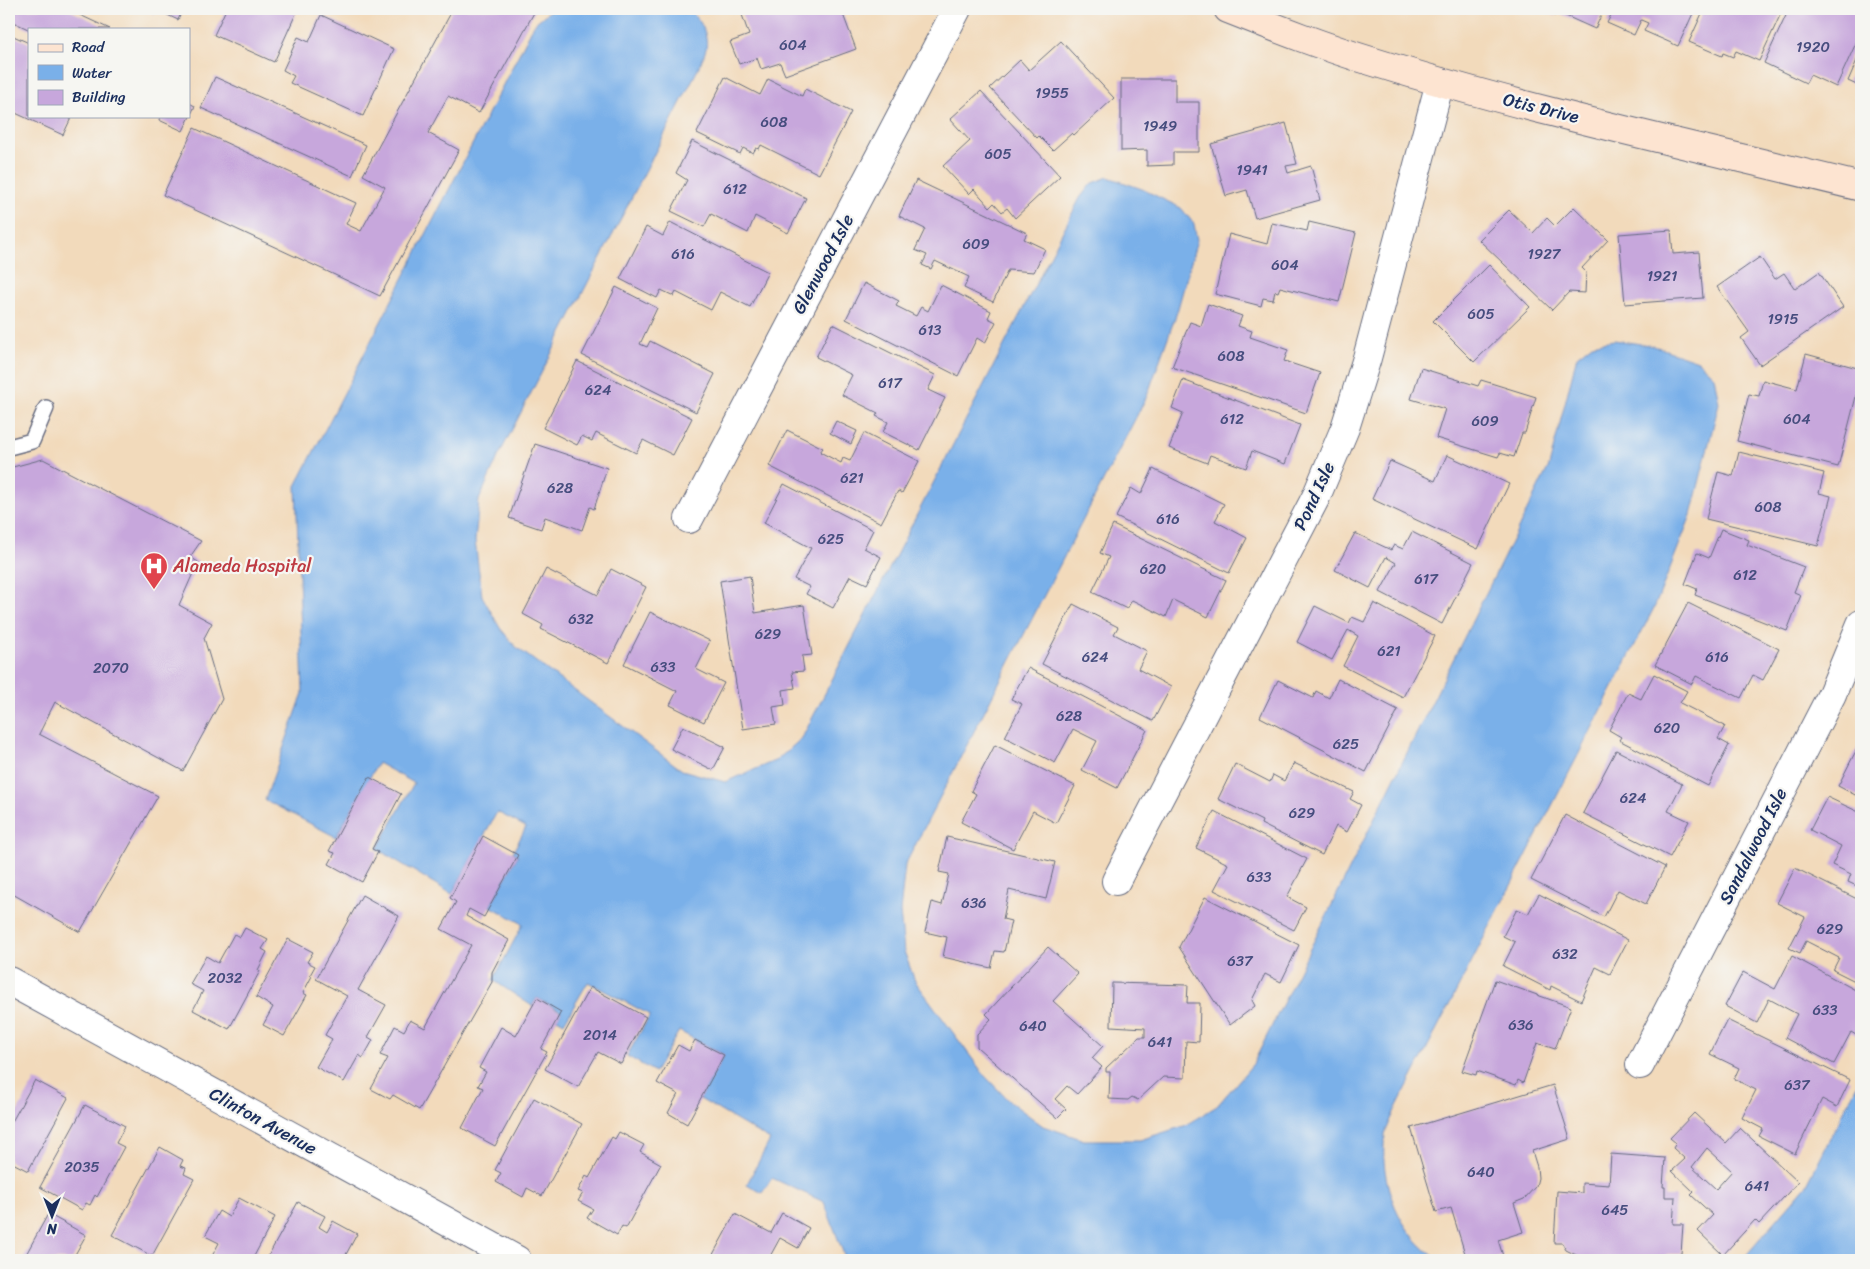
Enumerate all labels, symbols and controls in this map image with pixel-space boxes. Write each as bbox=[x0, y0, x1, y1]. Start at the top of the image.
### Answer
legend bbox=[28, 28, 190, 118]
house number: 604 bbox=[779, 32, 807, 58]
text: Road bbox=[72, 34, 105, 60]
house number: 1920 bbox=[1796, 34, 1830, 60]
text: Water bbox=[72, 60, 112, 86]
house number: 1955 bbox=[1035, 80, 1069, 106]
street label: Otis Drive bbox=[1499, 83, 1583, 133]
text: Building bbox=[72, 84, 126, 110]
house number: 608 bbox=[760, 109, 788, 135]
house number: 1949 bbox=[1143, 113, 1177, 139]
house number: 605 bbox=[984, 141, 1012, 167]
house number: 1941 bbox=[1236, 157, 1268, 183]
house number: 612 bbox=[723, 176, 747, 202]
street label: Glenwood Isle bbox=[783, 208, 863, 320]
house number: 609 bbox=[962, 231, 990, 257]
house number: 616 bbox=[671, 241, 695, 267]
house number: 1927 bbox=[1528, 241, 1562, 267]
house number: 604 bbox=[1271, 252, 1299, 278]
house number: 1921 bbox=[1647, 263, 1677, 289]
house number: 605 bbox=[1467, 301, 1495, 327]
house number: 1915 bbox=[1767, 306, 1799, 332]
house number: 613 bbox=[918, 317, 942, 343]
house number: 608 bbox=[1217, 343, 1245, 369]
house number: 617 bbox=[878, 370, 903, 396]
house number: 624 bbox=[585, 377, 611, 403]
house number: 612 bbox=[1220, 406, 1244, 432]
house number: 604 bbox=[1783, 406, 1811, 432]
house number: 609 bbox=[1471, 408, 1499, 434]
street label: Pond Isle bbox=[1284, 456, 1344, 536]
house number: 621 bbox=[840, 465, 864, 491]
house number: 628 bbox=[547, 475, 573, 501]
house number: 608 bbox=[1754, 494, 1782, 520]
house number: 616 bbox=[1156, 506, 1180, 532]
house number: 625 bbox=[818, 526, 844, 552]
place label: Alameda Hospital bbox=[172, 550, 312, 582]
hospital icon: Alameda Hospital bbox=[139, 551, 169, 590]
house number: 620 bbox=[1140, 556, 1166, 582]
house number: 612 bbox=[1733, 562, 1757, 588]
house number: 617 bbox=[1414, 566, 1439, 592]
house number: 632 bbox=[568, 606, 594, 632]
house number: 629 bbox=[755, 621, 781, 647]
house number: 621 bbox=[1377, 638, 1401, 664]
house number: 624 bbox=[1082, 644, 1108, 670]
house number: 616 bbox=[1705, 644, 1729, 670]
house number: 633 bbox=[651, 654, 676, 680]
house number: 2070 bbox=[93, 655, 129, 681]
house number: 628 bbox=[1056, 703, 1082, 729]
house number: 620 bbox=[1654, 715, 1680, 741]
house number: 625 bbox=[1333, 731, 1359, 757]
street label: Sandalwood Isle bbox=[1710, 782, 1796, 910]
house number: 624 bbox=[1620, 785, 1646, 811]
house number: 629 bbox=[1289, 800, 1315, 826]
house number: 633 bbox=[1247, 864, 1272, 890]
house number: 636 bbox=[961, 890, 987, 916]
house number: 629 bbox=[1817, 916, 1843, 942]
house number: 632 bbox=[1552, 941, 1578, 967]
house number: 637 bbox=[1227, 948, 1254, 974]
house number: 2032 bbox=[207, 965, 243, 991]
house number: 633 bbox=[1813, 997, 1838, 1023]
house number: 636 bbox=[1508, 1012, 1534, 1038]
house number: 640 bbox=[1019, 1013, 1047, 1039]
house number: 2014 bbox=[583, 1022, 617, 1048]
house number: 641 bbox=[1148, 1029, 1172, 1055]
house number: 637 bbox=[1784, 1072, 1811, 1098]
street label: Clinton Avenue bbox=[203, 1078, 323, 1164]
house number: 2035 bbox=[64, 1154, 100, 1180]
house number: 640 bbox=[1467, 1159, 1495, 1185]
house number: 641 bbox=[1745, 1173, 1769, 1199]
north arrow bbox=[28, 1192, 78, 1242]
house number: 645 bbox=[1601, 1197, 1629, 1223]
text: N bbox=[47, 1216, 58, 1241]

